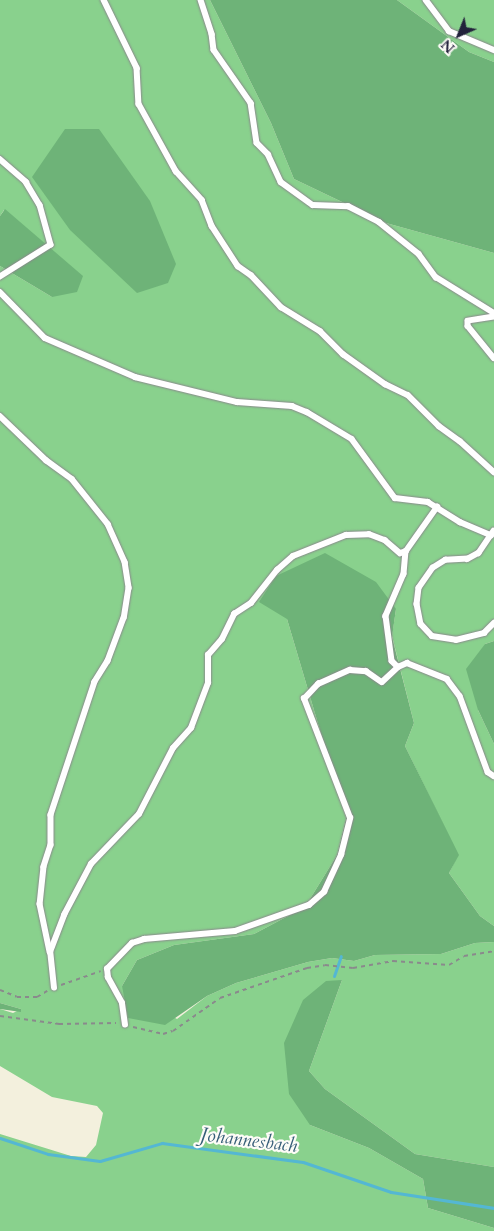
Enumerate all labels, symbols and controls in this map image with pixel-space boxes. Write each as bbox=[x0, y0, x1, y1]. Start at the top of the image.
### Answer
north arrow bbox=[434, 10, 484, 60]
text: N bbox=[437, 35, 459, 57]
water label: Johannesbach bbox=[199, 1124, 299, 1158]

